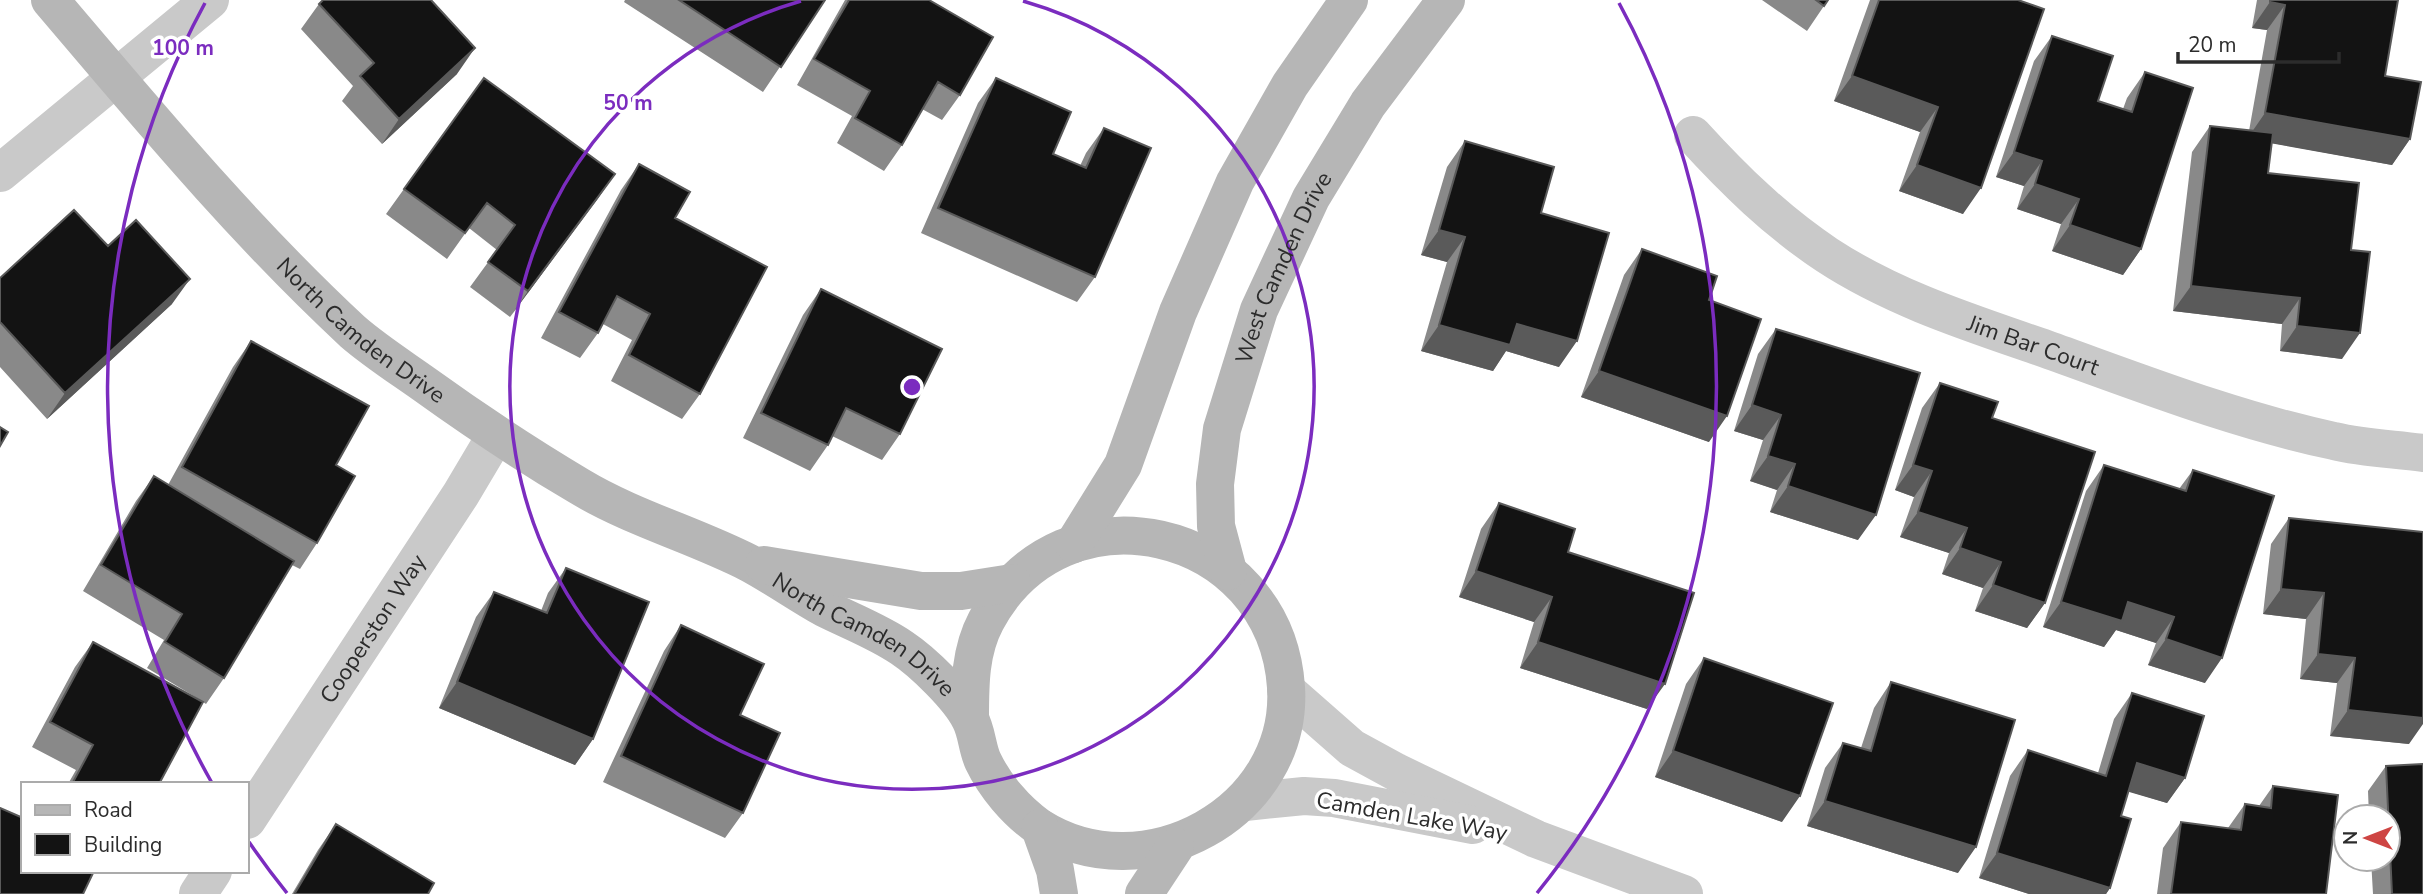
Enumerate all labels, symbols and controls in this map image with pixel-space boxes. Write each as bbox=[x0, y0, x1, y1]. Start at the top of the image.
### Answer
scale bar bbox=[2178, 21, 2339, 65]
text: 20 m bbox=[2188, 31, 2237, 59]
text: 100 m bbox=[152, 34, 214, 62]
text: 50 m bbox=[603, 89, 653, 117]
street label: West Camden Drive bbox=[1228, 166, 1340, 368]
street label: North Camden Drive bbox=[270, 251, 452, 411]
street label: Jim Bar Court bbox=[1962, 308, 2104, 383]
centre of rings bbox=[900, 375, 924, 399]
street label: Cooperston Way bbox=[313, 548, 434, 710]
street label: North Camden Drive bbox=[766, 565, 962, 704]
legend bbox=[21, 782, 248, 873]
street label: Camden Lake Way bbox=[1314, 784, 1510, 849]
text: Road bbox=[84, 796, 133, 824]
north arrow bbox=[2332, 803, 2402, 873]
text: Building bbox=[84, 831, 162, 859]
text: N bbox=[2338, 831, 2364, 845]

